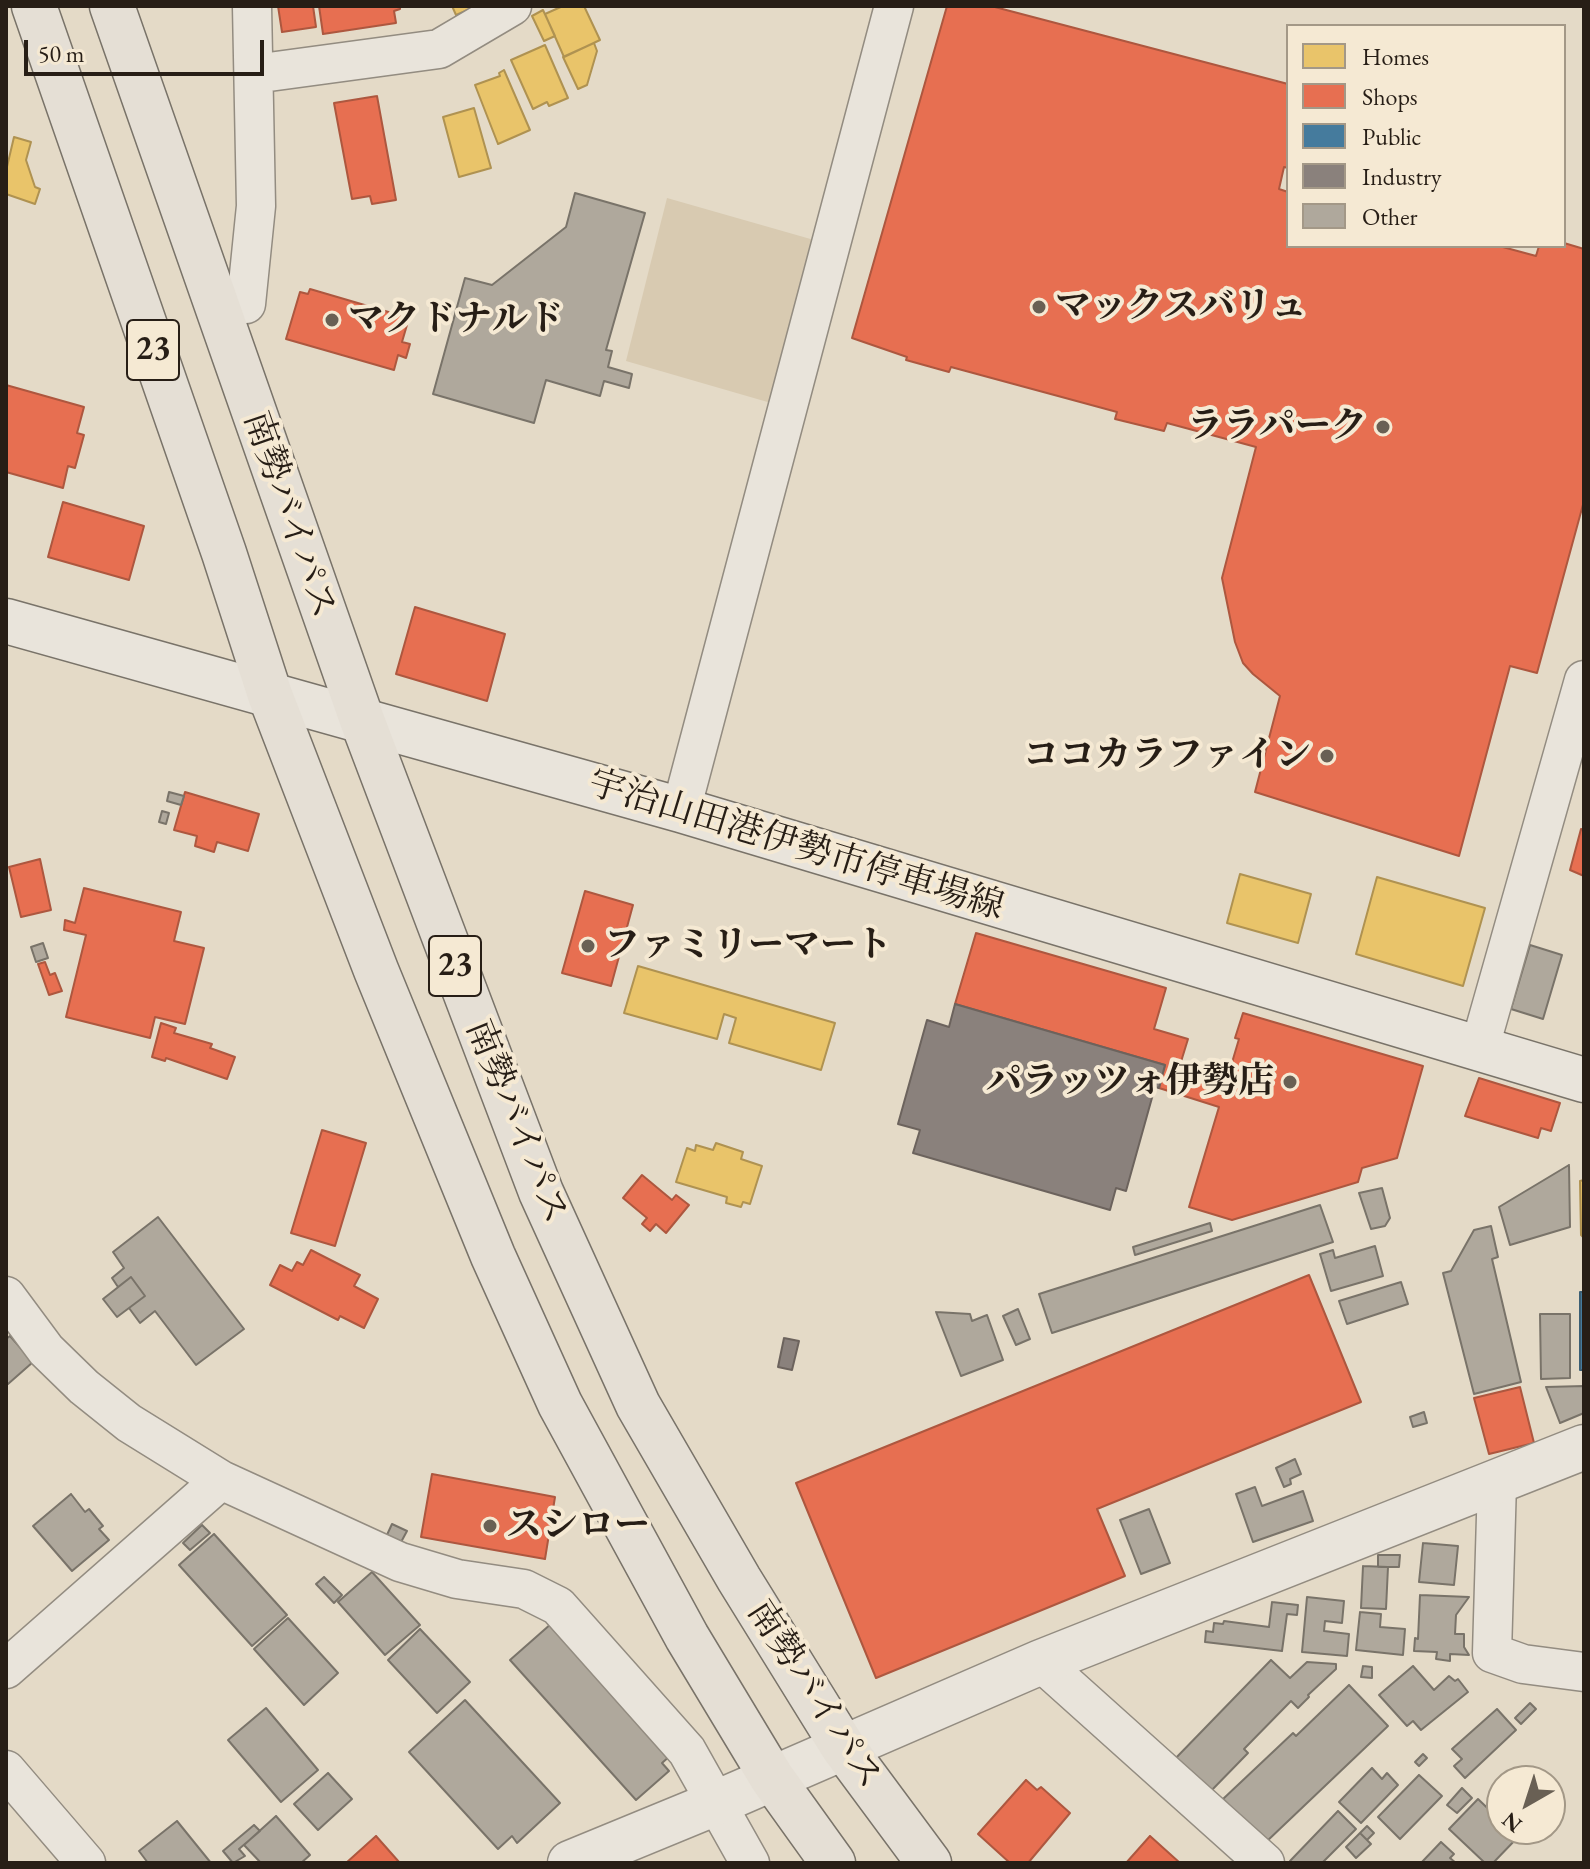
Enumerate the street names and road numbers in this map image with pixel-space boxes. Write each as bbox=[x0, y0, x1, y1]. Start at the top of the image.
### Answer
road number: 23 bbox=[127, 320, 179, 380]
street label: 南勢バイパス bbox=[233, 406, 345, 624]
street label: 宇治山田港伊勢市停車場線 bbox=[583, 762, 1009, 930]
road number: 23 bbox=[429, 936, 481, 996]
street label: 南勢バイパス bbox=[456, 1014, 576, 1230]
street label: 南勢バイパス bbox=[737, 1593, 891, 1797]

